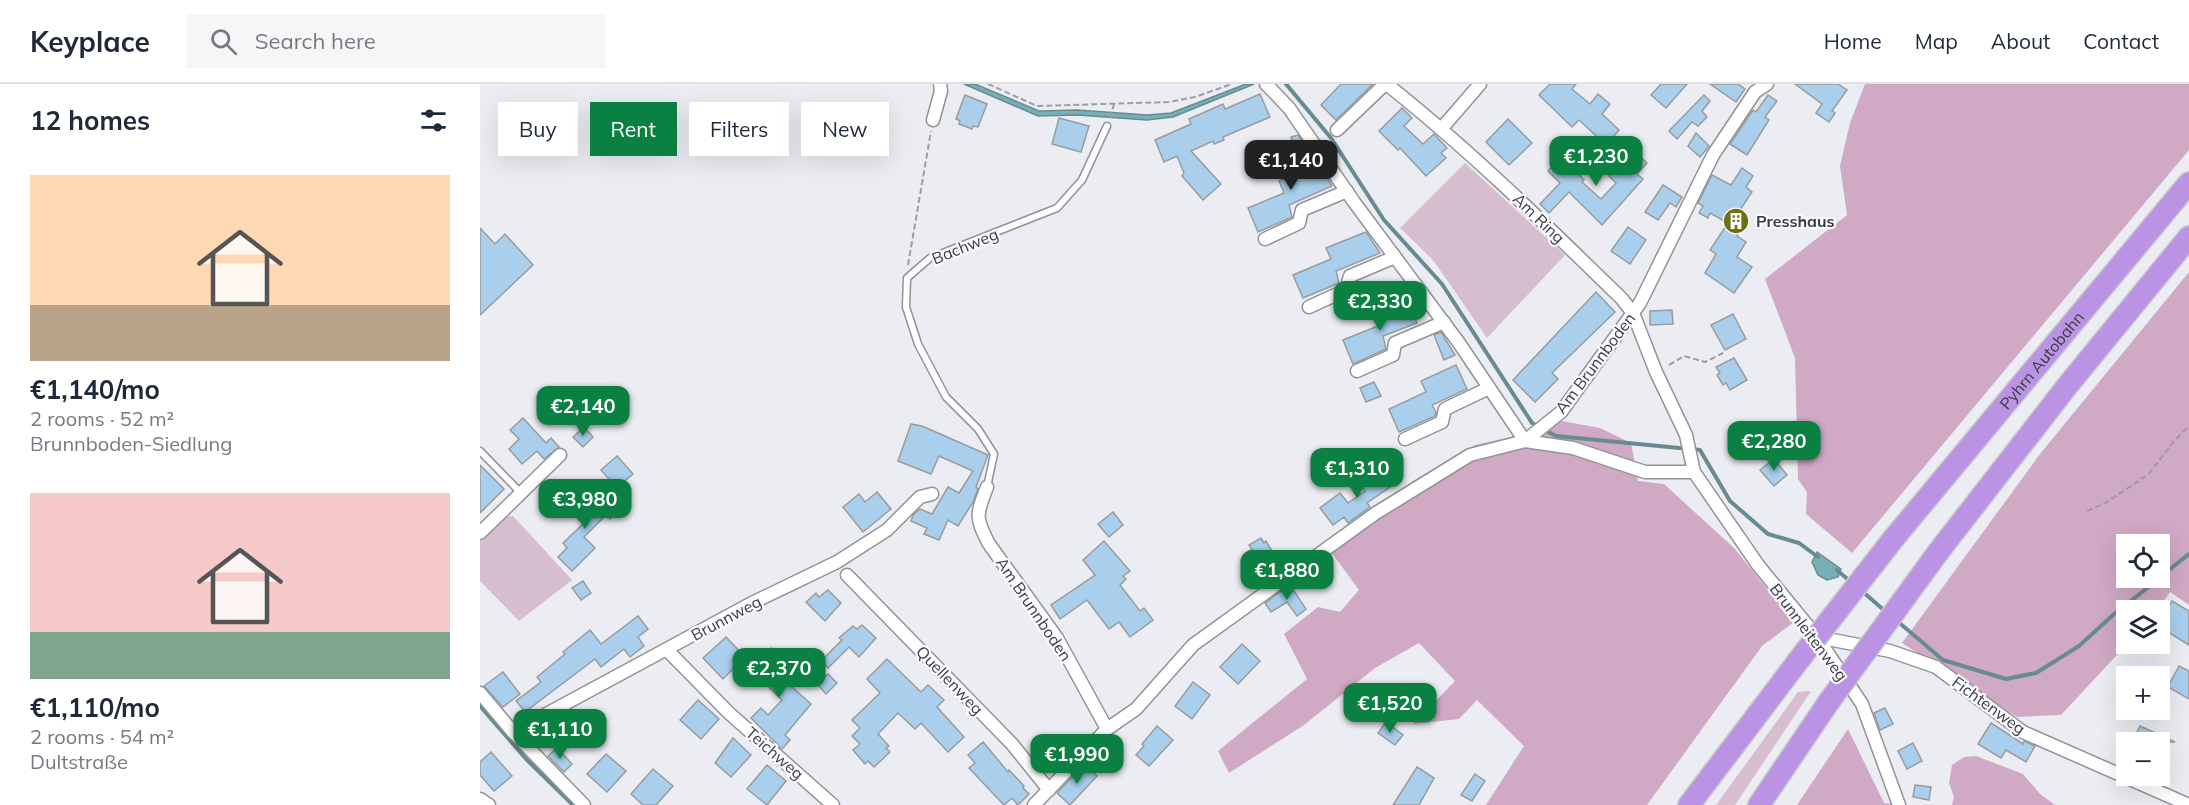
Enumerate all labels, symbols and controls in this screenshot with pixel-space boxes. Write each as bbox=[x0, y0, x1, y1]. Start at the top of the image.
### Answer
search box bbox=[186, 14, 606, 68]
text: Keyplace bbox=[30, 24, 150, 59]
icon: search bbox=[207, 25, 240, 58]
text: Search here bbox=[255, 27, 376, 55]
text: Home bbox=[1824, 28, 1882, 54]
text: Map bbox=[1915, 28, 1958, 54]
text: About bbox=[1991, 28, 2050, 54]
text: Contact bbox=[2083, 28, 2159, 54]
chip: Buy bbox=[498, 102, 578, 156]
chip: Rent bbox=[590, 102, 677, 156]
chip: Filters bbox=[689, 102, 789, 156]
chip: New bbox=[801, 102, 889, 156]
text: 12 homes bbox=[30, 104, 150, 137]
icon: filters bbox=[417, 104, 450, 137]
pin: €1,230 bbox=[1547, 136, 1645, 187]
pin: €1,140 bbox=[1242, 140, 1340, 191]
text: €1,230 bbox=[1564, 143, 1628, 168]
text: €1,140 bbox=[1259, 147, 1323, 172]
street label: Am Ring bbox=[1509, 189, 1569, 247]
building icon: Presshaus bbox=[1721, 206, 1751, 236]
place label: Presshaus bbox=[1756, 211, 1835, 231]
icon: home bbox=[186, 214, 294, 322]
street label: Bachweg bbox=[929, 224, 1001, 268]
pin: €2,330 bbox=[1331, 281, 1429, 332]
text: €2,330 bbox=[1348, 288, 1412, 313]
street label: Pyhrn Autobahn bbox=[1995, 307, 2088, 413]
street label: Am Brunnboden bbox=[1551, 309, 1639, 417]
text: €1,140/mo bbox=[30, 373, 160, 406]
pin: €2,140 bbox=[534, 386, 632, 437]
text: €2,140 bbox=[551, 393, 615, 418]
text: 2 rooms · 52 m² bbox=[30, 406, 174, 431]
pin: €2,280 bbox=[1725, 421, 1823, 472]
text: €2,280 bbox=[1742, 428, 1806, 453]
text: Brunnboden-Siedlung bbox=[30, 431, 232, 456]
pin: €1,310 bbox=[1308, 448, 1406, 499]
text: €1,310 bbox=[1325, 455, 1389, 480]
pin: €3,980 bbox=[536, 479, 634, 530]
text: €3,980 bbox=[553, 486, 617, 511]
icon: home bbox=[186, 532, 294, 640]
map controls bbox=[2116, 534, 2170, 786]
button: locate bbox=[2116, 534, 2170, 588]
pin: €1,880 bbox=[1238, 550, 1336, 601]
street label: Am Brunnboden bbox=[992, 553, 1076, 665]
text: €1,880 bbox=[1255, 557, 1319, 582]
street label: Brunnleitenweg bbox=[1766, 579, 1852, 685]
street label: Brunnweg bbox=[687, 591, 765, 645]
button: layers bbox=[2116, 600, 2170, 654]
street label: Quellenweg bbox=[912, 641, 988, 719]
pin: €2,370 bbox=[730, 648, 828, 699]
text: €2,370 bbox=[747, 655, 811, 680]
button: + bbox=[2116, 666, 2170, 720]
street label: Fichtenweg bbox=[1948, 672, 2030, 738]
pin: €1,520 bbox=[1341, 683, 1439, 734]
text: €1,520 bbox=[1358, 690, 1422, 715]
text: €1,110/mo bbox=[30, 691, 160, 724]
pin: €1,110 bbox=[511, 709, 609, 760]
text: €1,110 bbox=[528, 716, 592, 741]
street label: Teichweg bbox=[742, 722, 808, 784]
text: 2 rooms · 54 m² bbox=[30, 724, 174, 749]
button: − bbox=[2116, 732, 2170, 786]
pin: €1,990 bbox=[1028, 734, 1126, 785]
text: €1,990 bbox=[1045, 741, 1109, 766]
text: Dultstraße bbox=[30, 749, 128, 774]

